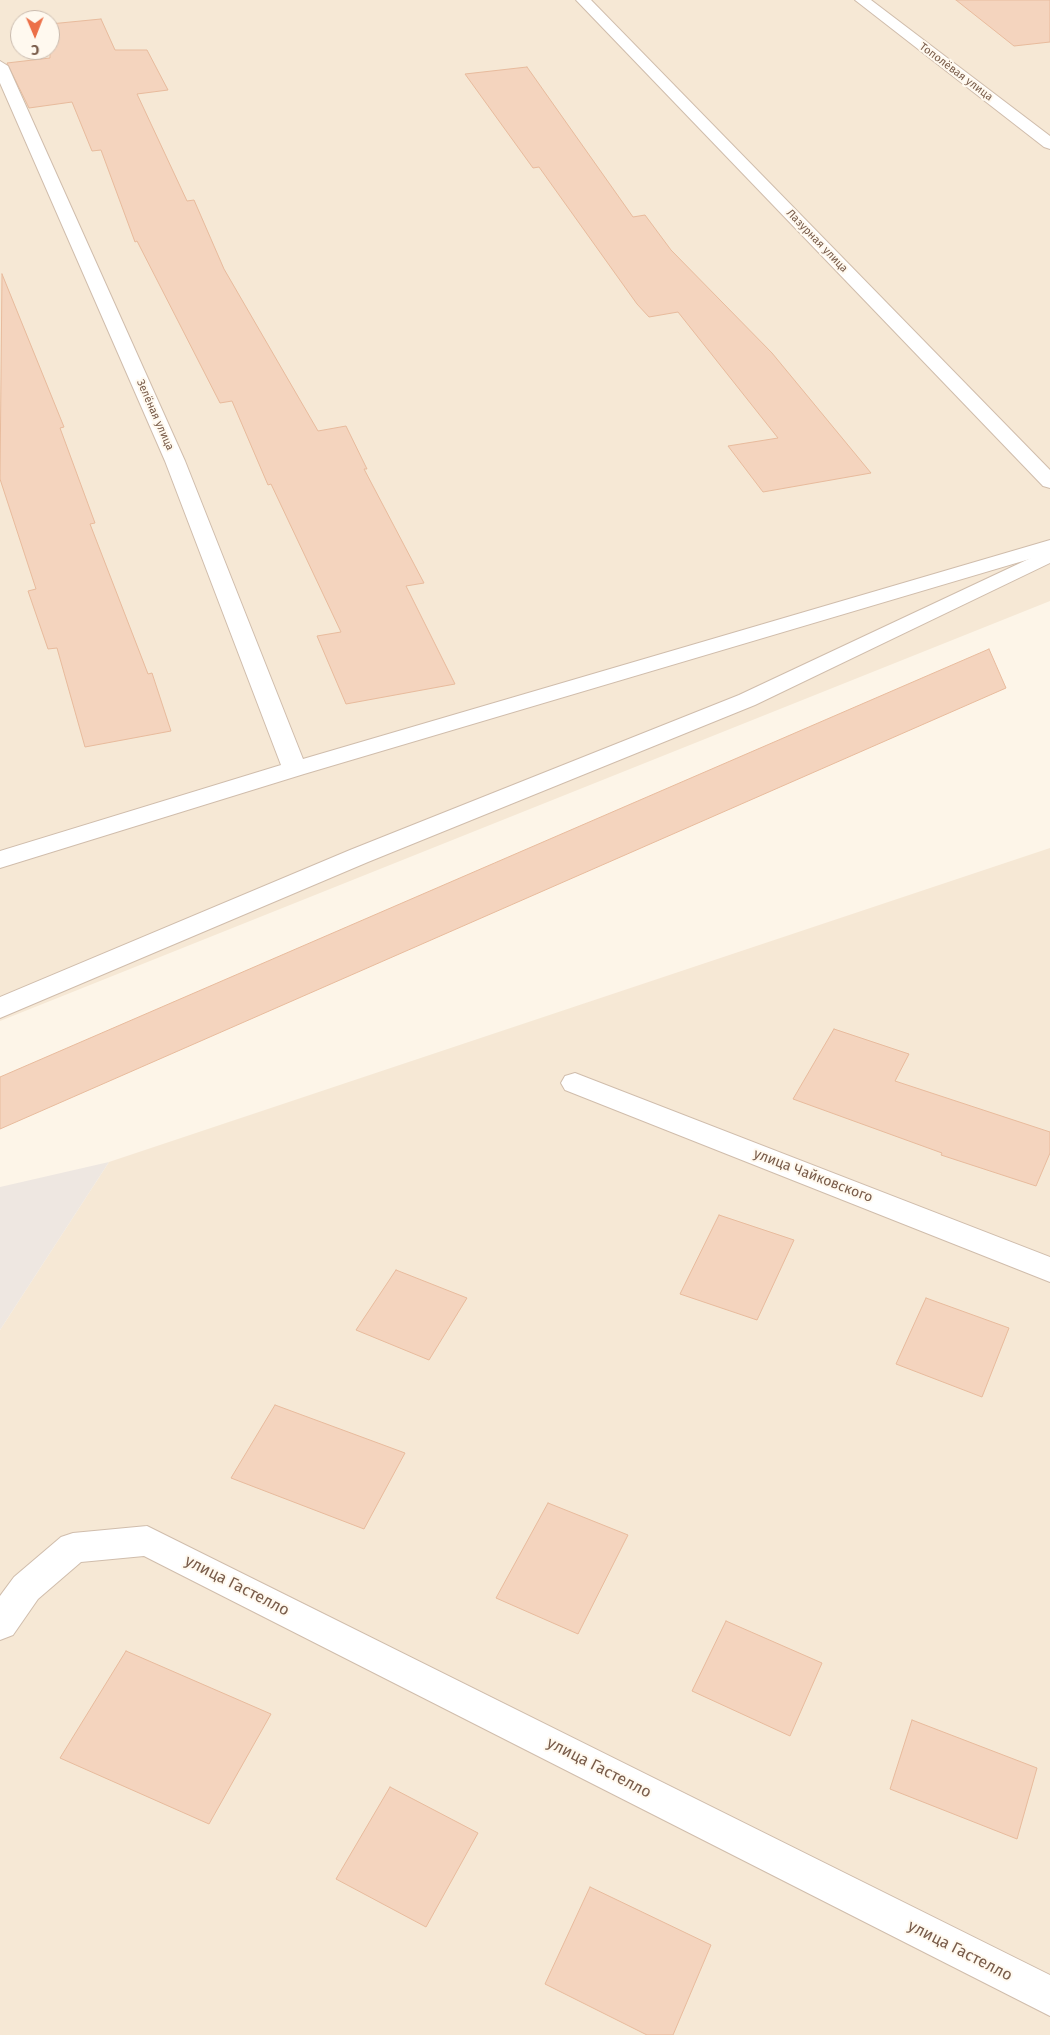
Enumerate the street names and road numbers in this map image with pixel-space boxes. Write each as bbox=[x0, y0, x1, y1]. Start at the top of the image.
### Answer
street label: Тополёвая улица bbox=[917, 40, 995, 104]
street label: Лазурная улица bbox=[784, 207, 850, 275]
street label: Зелёная улица bbox=[133, 378, 177, 452]
street label: улица Чайковского bbox=[751, 1146, 875, 1206]
street label: улица Гастелло bbox=[181, 1551, 293, 1621]
street label: улица Гастелло bbox=[543, 1733, 655, 1803]
street label: улица Гастелло bbox=[904, 1916, 1016, 1986]

